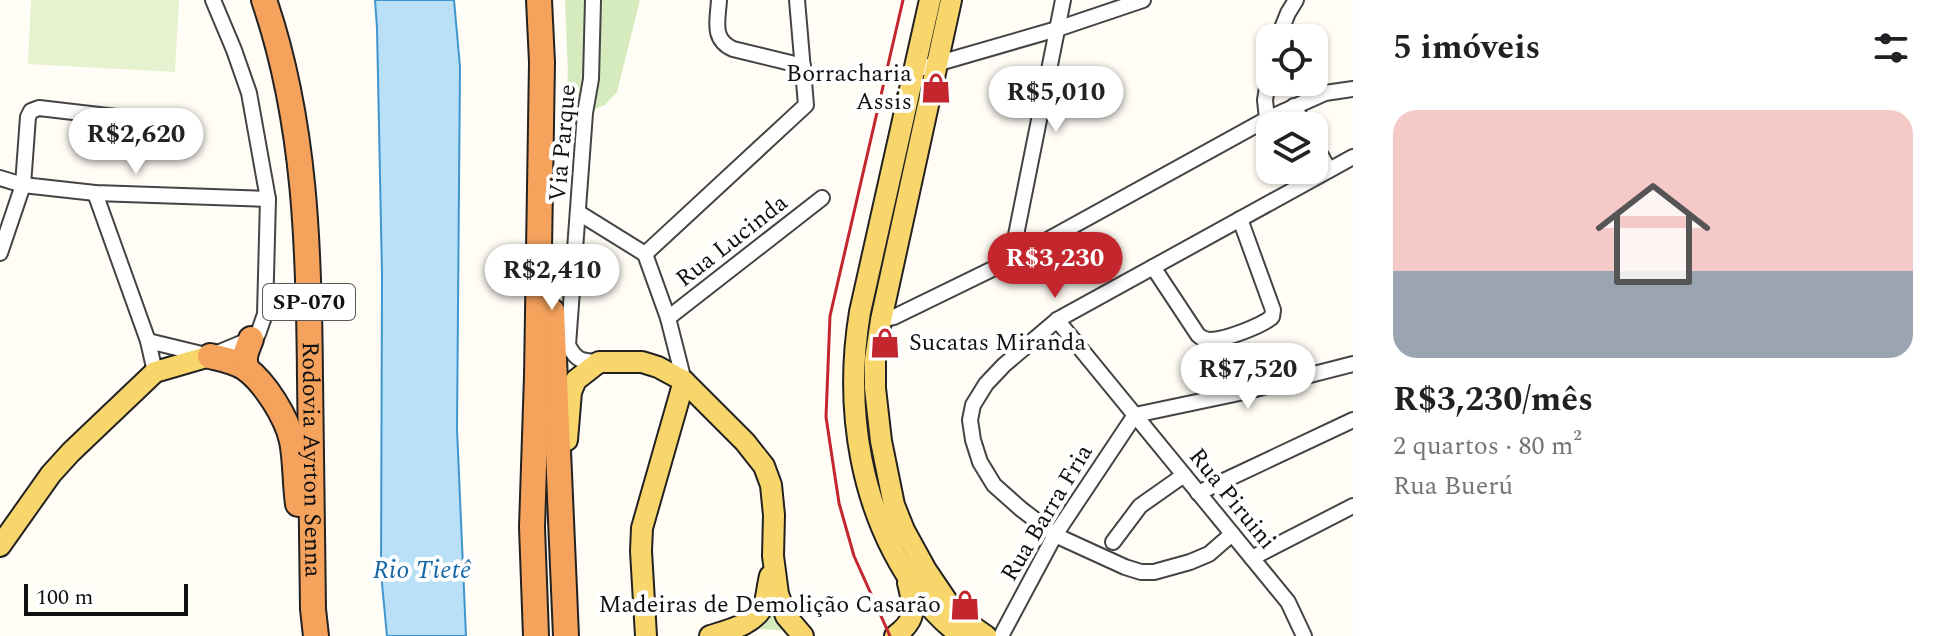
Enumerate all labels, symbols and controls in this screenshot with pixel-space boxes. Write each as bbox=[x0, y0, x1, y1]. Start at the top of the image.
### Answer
text: 5 imóveis bbox=[1393, 22, 1540, 74]
map controls bbox=[1256, 24, 1328, 184]
button: locate bbox=[1256, 24, 1328, 96]
icon: filters bbox=[1869, 26, 1913, 70]
place label: Borracharia Assis bbox=[786, 56, 912, 120]
pin: R$5,010 bbox=[982, 66, 1130, 134]
shop icon: Borracharia Assis bbox=[919, 71, 953, 105]
text: R$5,010 bbox=[1007, 72, 1105, 112]
street label: Via Parque bbox=[540, 83, 586, 203]
pin: R$2,620 bbox=[62, 108, 210, 176]
button: layers bbox=[1256, 112, 1328, 184]
text: R$2,620 bbox=[87, 114, 185, 154]
icon: home bbox=[1581, 162, 1725, 306]
street label: Rua Lucinda bbox=[668, 185, 796, 296]
pin: R$3,230 bbox=[981, 232, 1129, 300]
text: R$3,230 bbox=[1006, 238, 1104, 278]
pin: R$2,410 bbox=[478, 244, 626, 312]
text: R$2,410 bbox=[503, 250, 601, 290]
road number: SP-070 bbox=[263, 284, 355, 320]
place label: Sucatas Miranda bbox=[909, 325, 1086, 361]
shop icon: Sucatas Miranda bbox=[868, 326, 902, 360]
street label: Rodovia Ayrton Senna bbox=[292, 341, 331, 578]
pin: R$7,520 bbox=[1174, 343, 1322, 411]
text: R$7,520 bbox=[1199, 349, 1297, 389]
text: R$3,230/mês bbox=[1393, 374, 1593, 426]
text: 2 quartos · 80 m² bbox=[1393, 426, 1582, 466]
street label: Rua Barra Fria bbox=[992, 437, 1102, 588]
street label: Rua Piruini bbox=[1180, 440, 1284, 558]
text: Rua Buerú bbox=[1393, 466, 1513, 506]
water label: Rio Tietê bbox=[373, 550, 472, 590]
scale bar bbox=[24, 580, 188, 616]
text: 100 m bbox=[36, 581, 93, 614]
place label: Madeiras de Demolição Casarão bbox=[598, 587, 941, 623]
shop icon: Madeiras de Demolição Casarão bbox=[948, 588, 982, 622]

